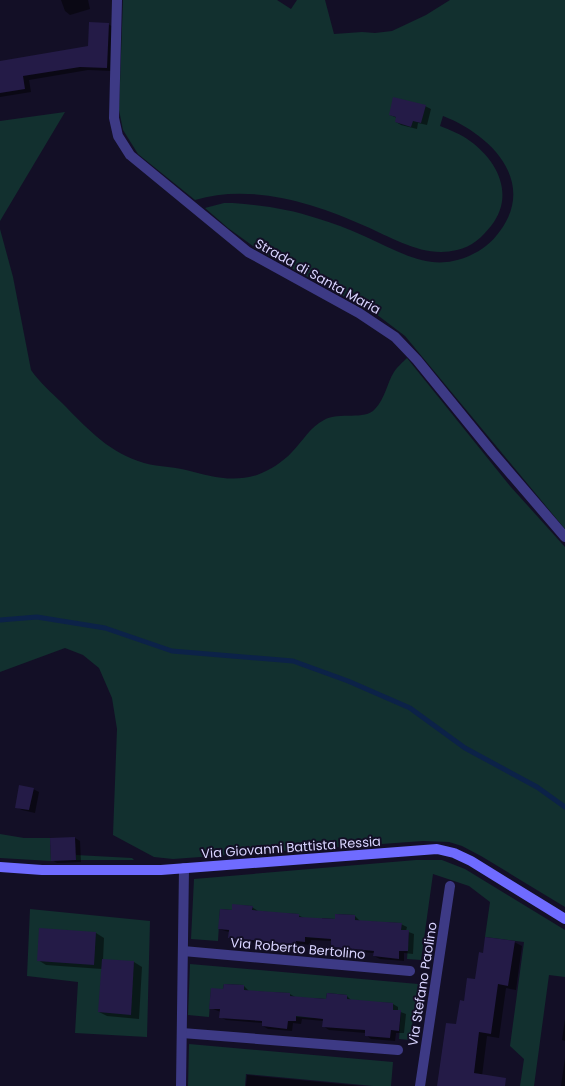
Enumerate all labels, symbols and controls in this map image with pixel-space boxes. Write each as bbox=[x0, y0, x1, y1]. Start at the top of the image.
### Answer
street label: Strada di Santa Maria bbox=[251, 234, 384, 319]
street label: Via Giovanni Battista Ressia bbox=[201, 832, 381, 863]
street label: Via Stefano Paolino bbox=[403, 921, 442, 1048]
street label: Via Roberto Bertolino bbox=[230, 933, 366, 964]

